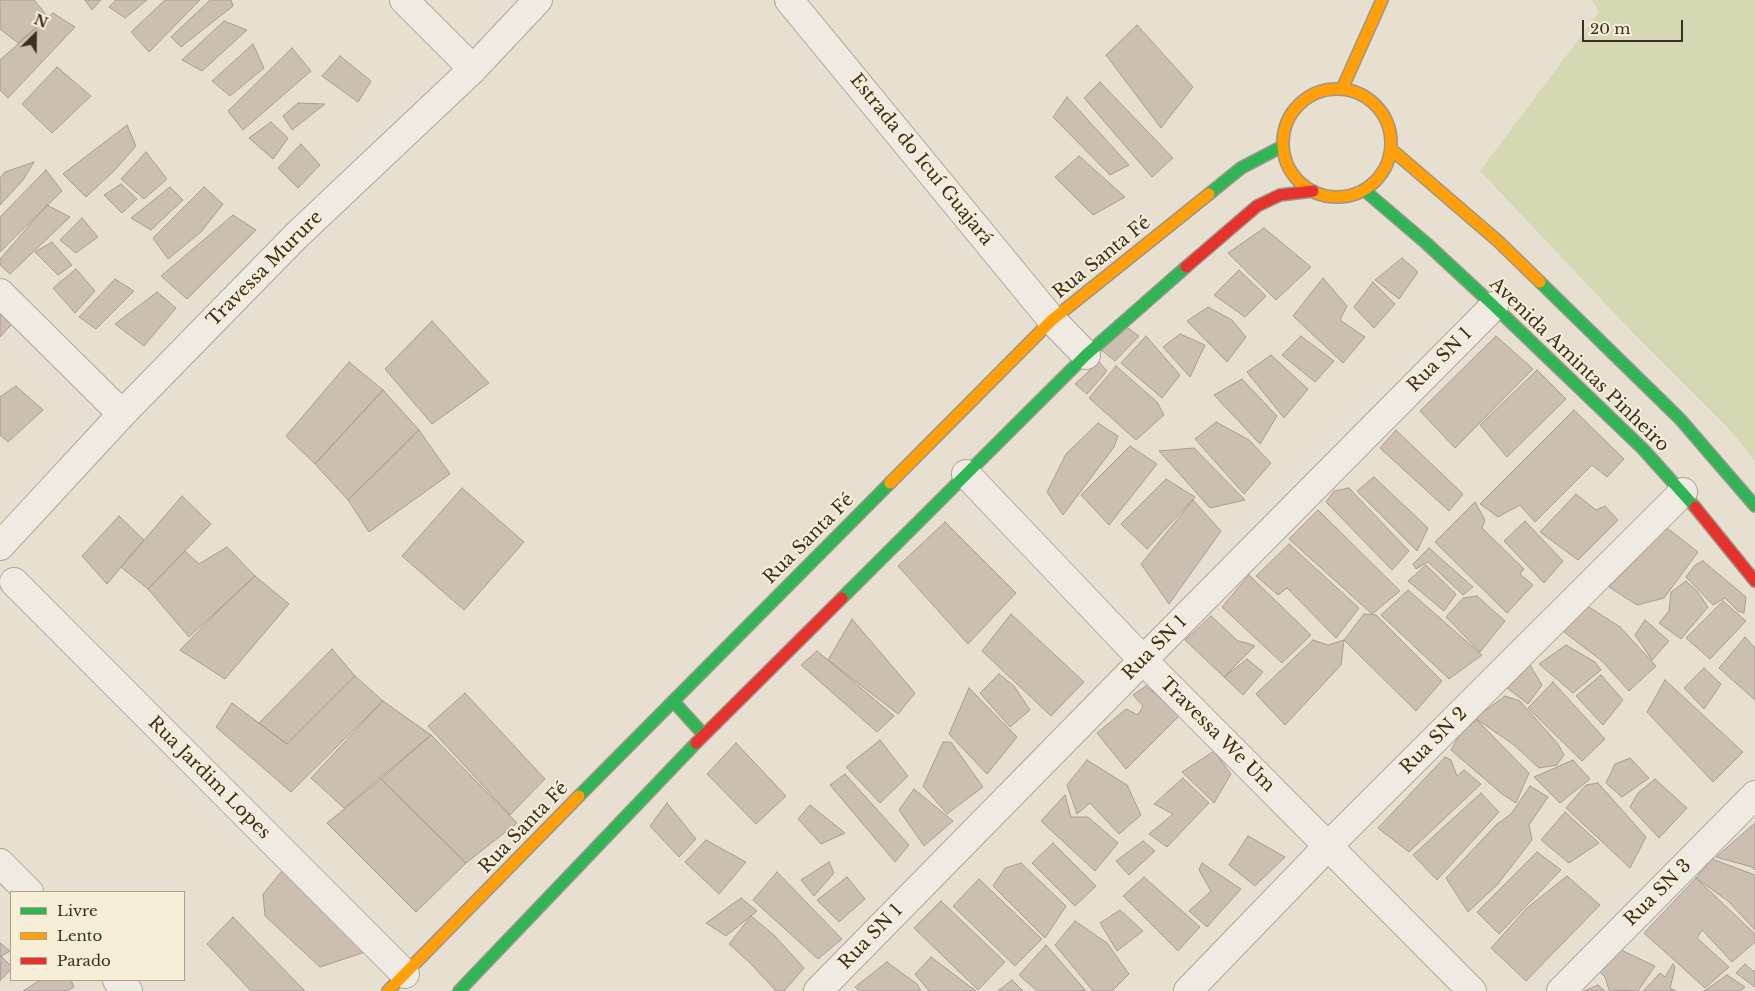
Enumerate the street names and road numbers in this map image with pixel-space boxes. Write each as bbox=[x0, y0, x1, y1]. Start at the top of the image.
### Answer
street label: Estrada do Icuí Guajará bbox=[845, 70, 997, 250]
street label: Travessa Murure bbox=[203, 207, 327, 331]
street label: Rua Santa Fé bbox=[1049, 212, 1155, 304]
street label: Avenida Amintas Pinheiro bbox=[1485, 273, 1673, 457]
street label: Rua SN 1 bbox=[1403, 323, 1477, 397]
street label: Rua Santa Fé bbox=[759, 489, 859, 589]
street label: Rua SN 1 bbox=[1118, 611, 1192, 685]
street label: Travessa We Um bbox=[1155, 673, 1279, 797]
street label: Rua SN 2 bbox=[1396, 703, 1472, 779]
street label: Rua Jardim Lopes bbox=[143, 712, 275, 844]
street label: Rua Santa Fé bbox=[475, 778, 573, 878]
street label: Rua SN 3 bbox=[1620, 855, 1696, 931]
street label: Rua SN 1 bbox=[835, 900, 907, 974]

